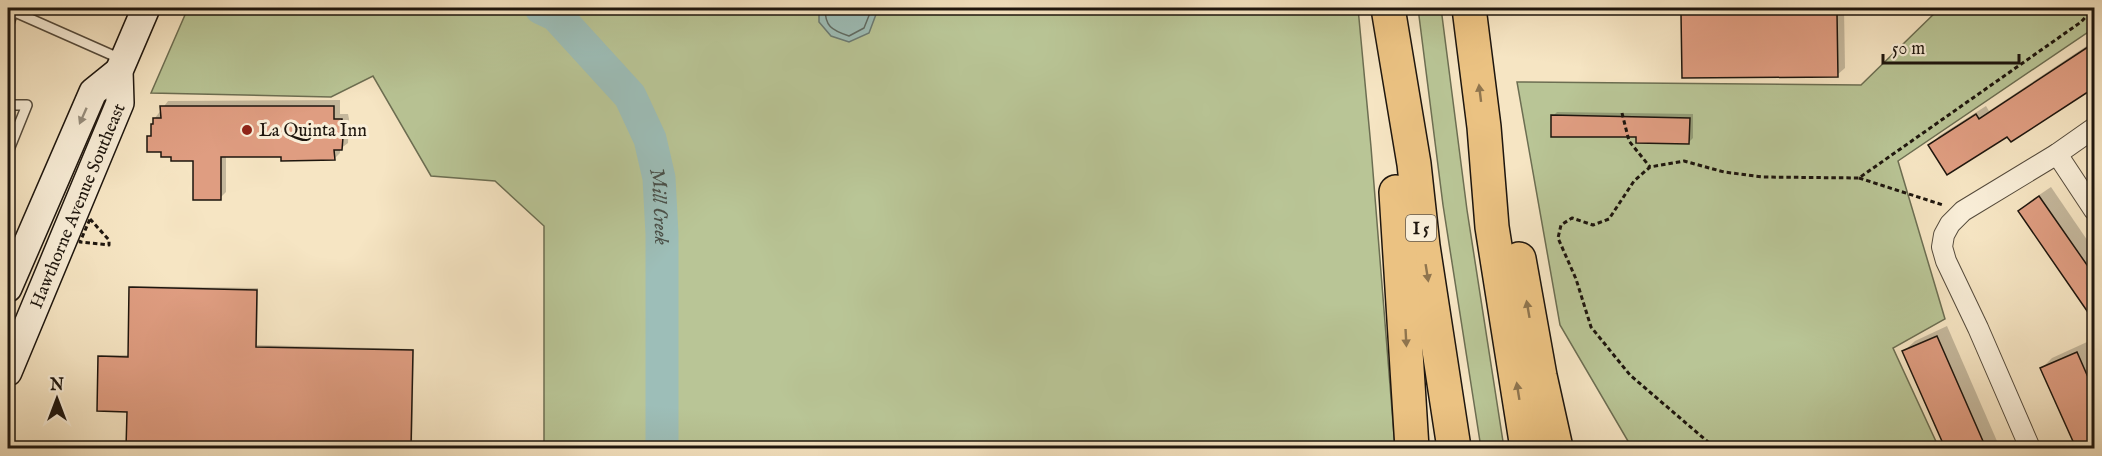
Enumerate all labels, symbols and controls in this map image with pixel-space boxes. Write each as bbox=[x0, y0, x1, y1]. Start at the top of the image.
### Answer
scale bar bbox=[1883, 27, 2020, 65]
text: 50 m bbox=[1892, 38, 1925, 61]
one-way arrow bbox=[1475, 84, 1484, 103]
street label: Hawthorne Avenue Southeast bbox=[26, 100, 131, 312]
one-way arrow bbox=[78, 107, 87, 124]
place label: La Quinta Inn bbox=[259, 120, 367, 143]
marker: La Quinta Inn bbox=[240, 123, 254, 137]
water label: Mill Creek bbox=[643, 166, 673, 245]
road number: I 5 bbox=[1406, 215, 1436, 241]
one-way arrow bbox=[1423, 264, 1432, 283]
one-way arrow bbox=[1523, 299, 1532, 318]
one-way arrow bbox=[1401, 329, 1410, 348]
north arrow bbox=[27, 369, 87, 429]
text: N bbox=[49, 376, 64, 396]
one-way arrow bbox=[1513, 381, 1522, 400]

